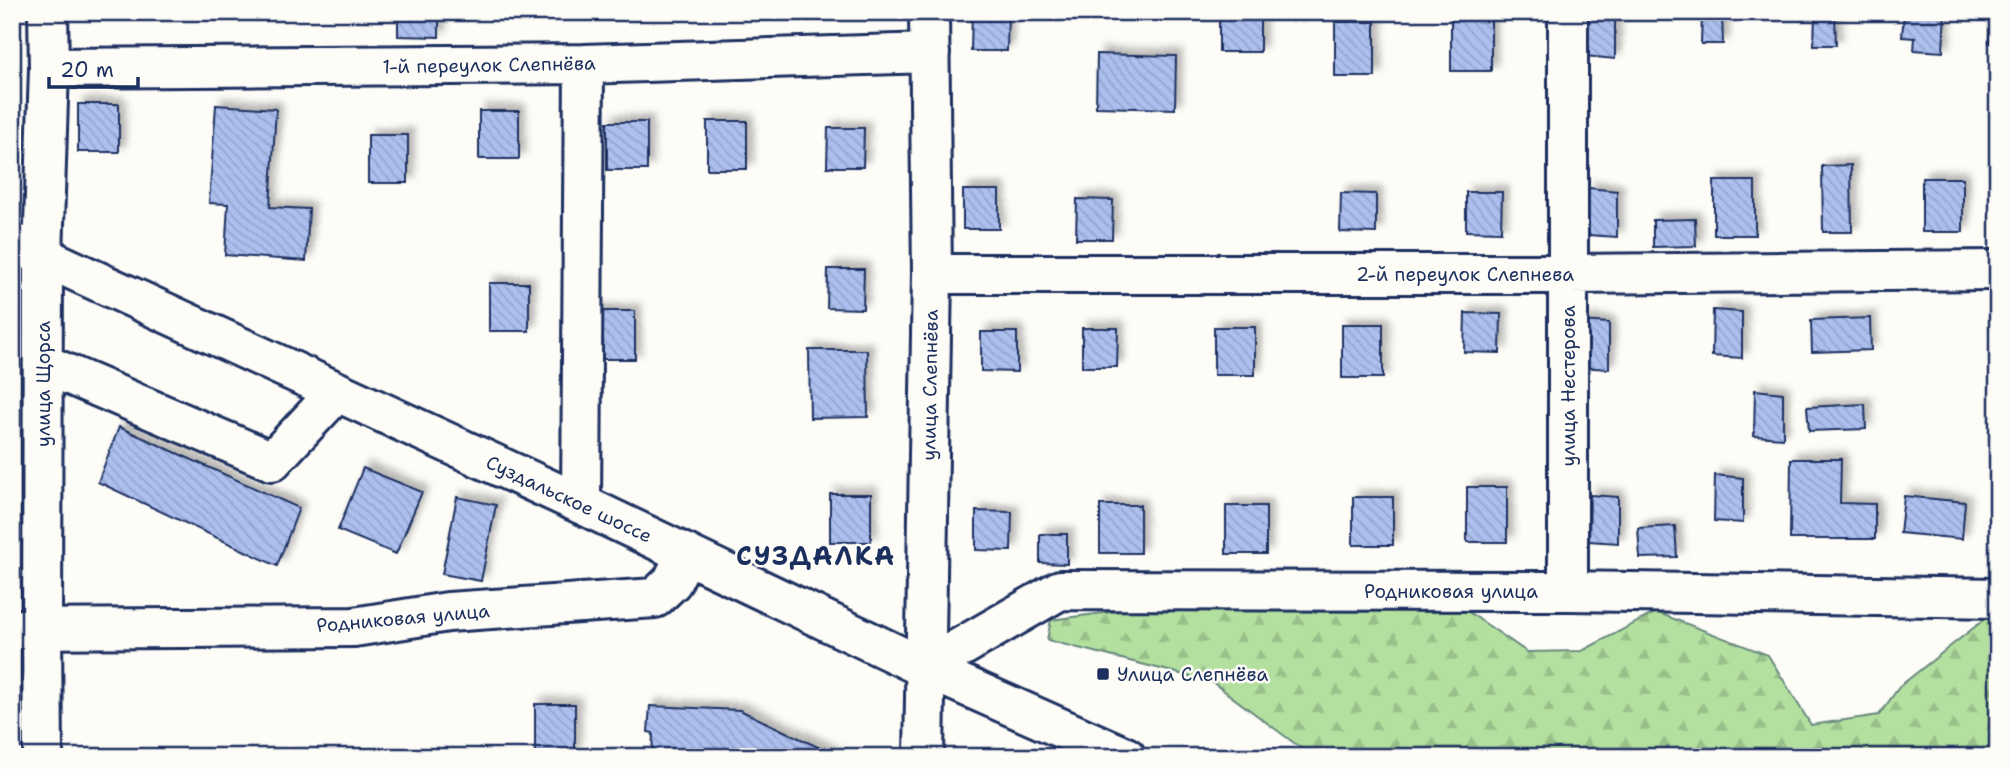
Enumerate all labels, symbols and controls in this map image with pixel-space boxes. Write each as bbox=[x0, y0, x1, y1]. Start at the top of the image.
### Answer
scale bar bbox=[49, 46, 138, 90]
street label: 1-й переулок Слепнёва bbox=[382, 51, 596, 79]
text: 20 m bbox=[60, 56, 114, 84]
street label: 2-й переулок Слепнева bbox=[1356, 262, 1574, 287]
street label: улица Нестерова bbox=[1556, 305, 1581, 466]
street label: улица Слепнёва bbox=[916, 309, 944, 461]
street label: улица Щорса bbox=[31, 321, 56, 447]
street label: Суздальское шоссе bbox=[482, 450, 656, 548]
district label: СУЗДАЛКА bbox=[736, 538, 896, 573]
street label: Родниковая улица bbox=[1364, 579, 1538, 604]
street label: Родниковая улица bbox=[315, 598, 491, 638]
place label: Улица Слепнёва bbox=[1117, 662, 1268, 687]
marker: Улица Слепнёва bbox=[1095, 666, 1111, 682]

